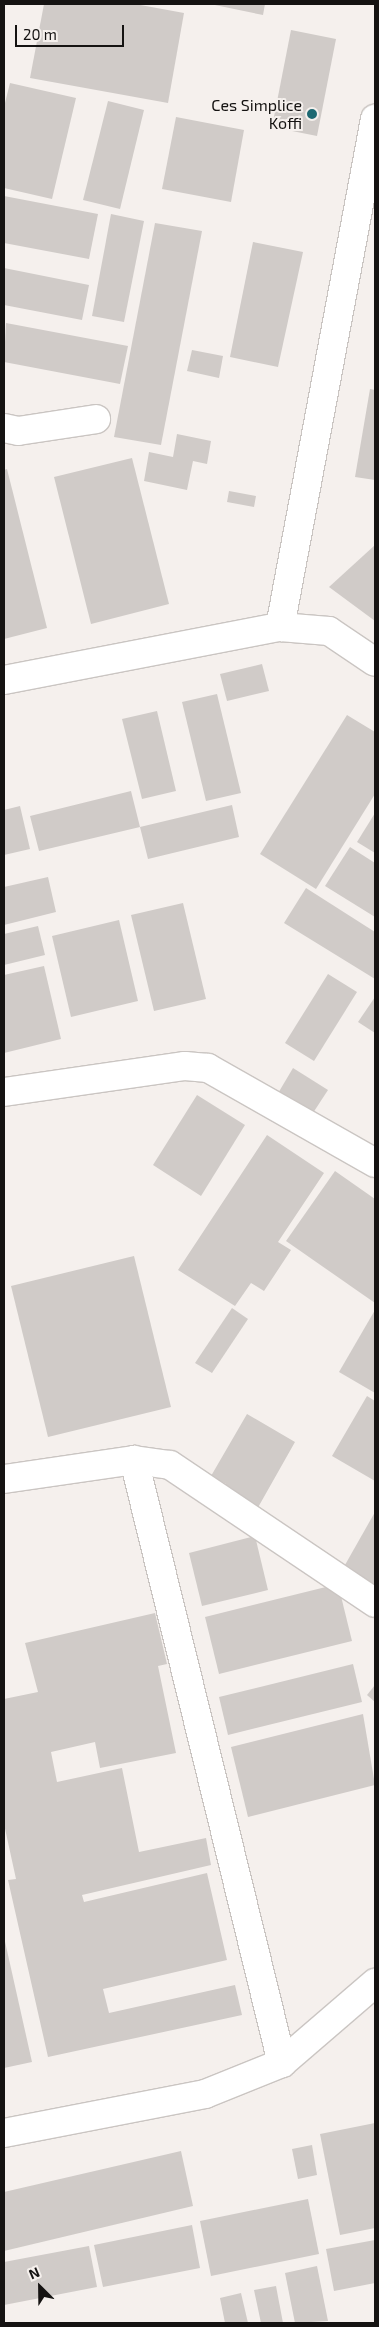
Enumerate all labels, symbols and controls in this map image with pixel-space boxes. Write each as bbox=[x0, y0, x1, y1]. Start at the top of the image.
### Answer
scale bar bbox=[18, 15, 126, 47]
text: 20 m bbox=[23, 25, 57, 43]
place label: Ces Simplice Koffi bbox=[211, 95, 302, 133]
marker: Ces Simplice Koffi bbox=[306, 108, 318, 120]
north arrow bbox=[15, 2262, 65, 2312]
text: N bbox=[26, 2263, 42, 2283]

